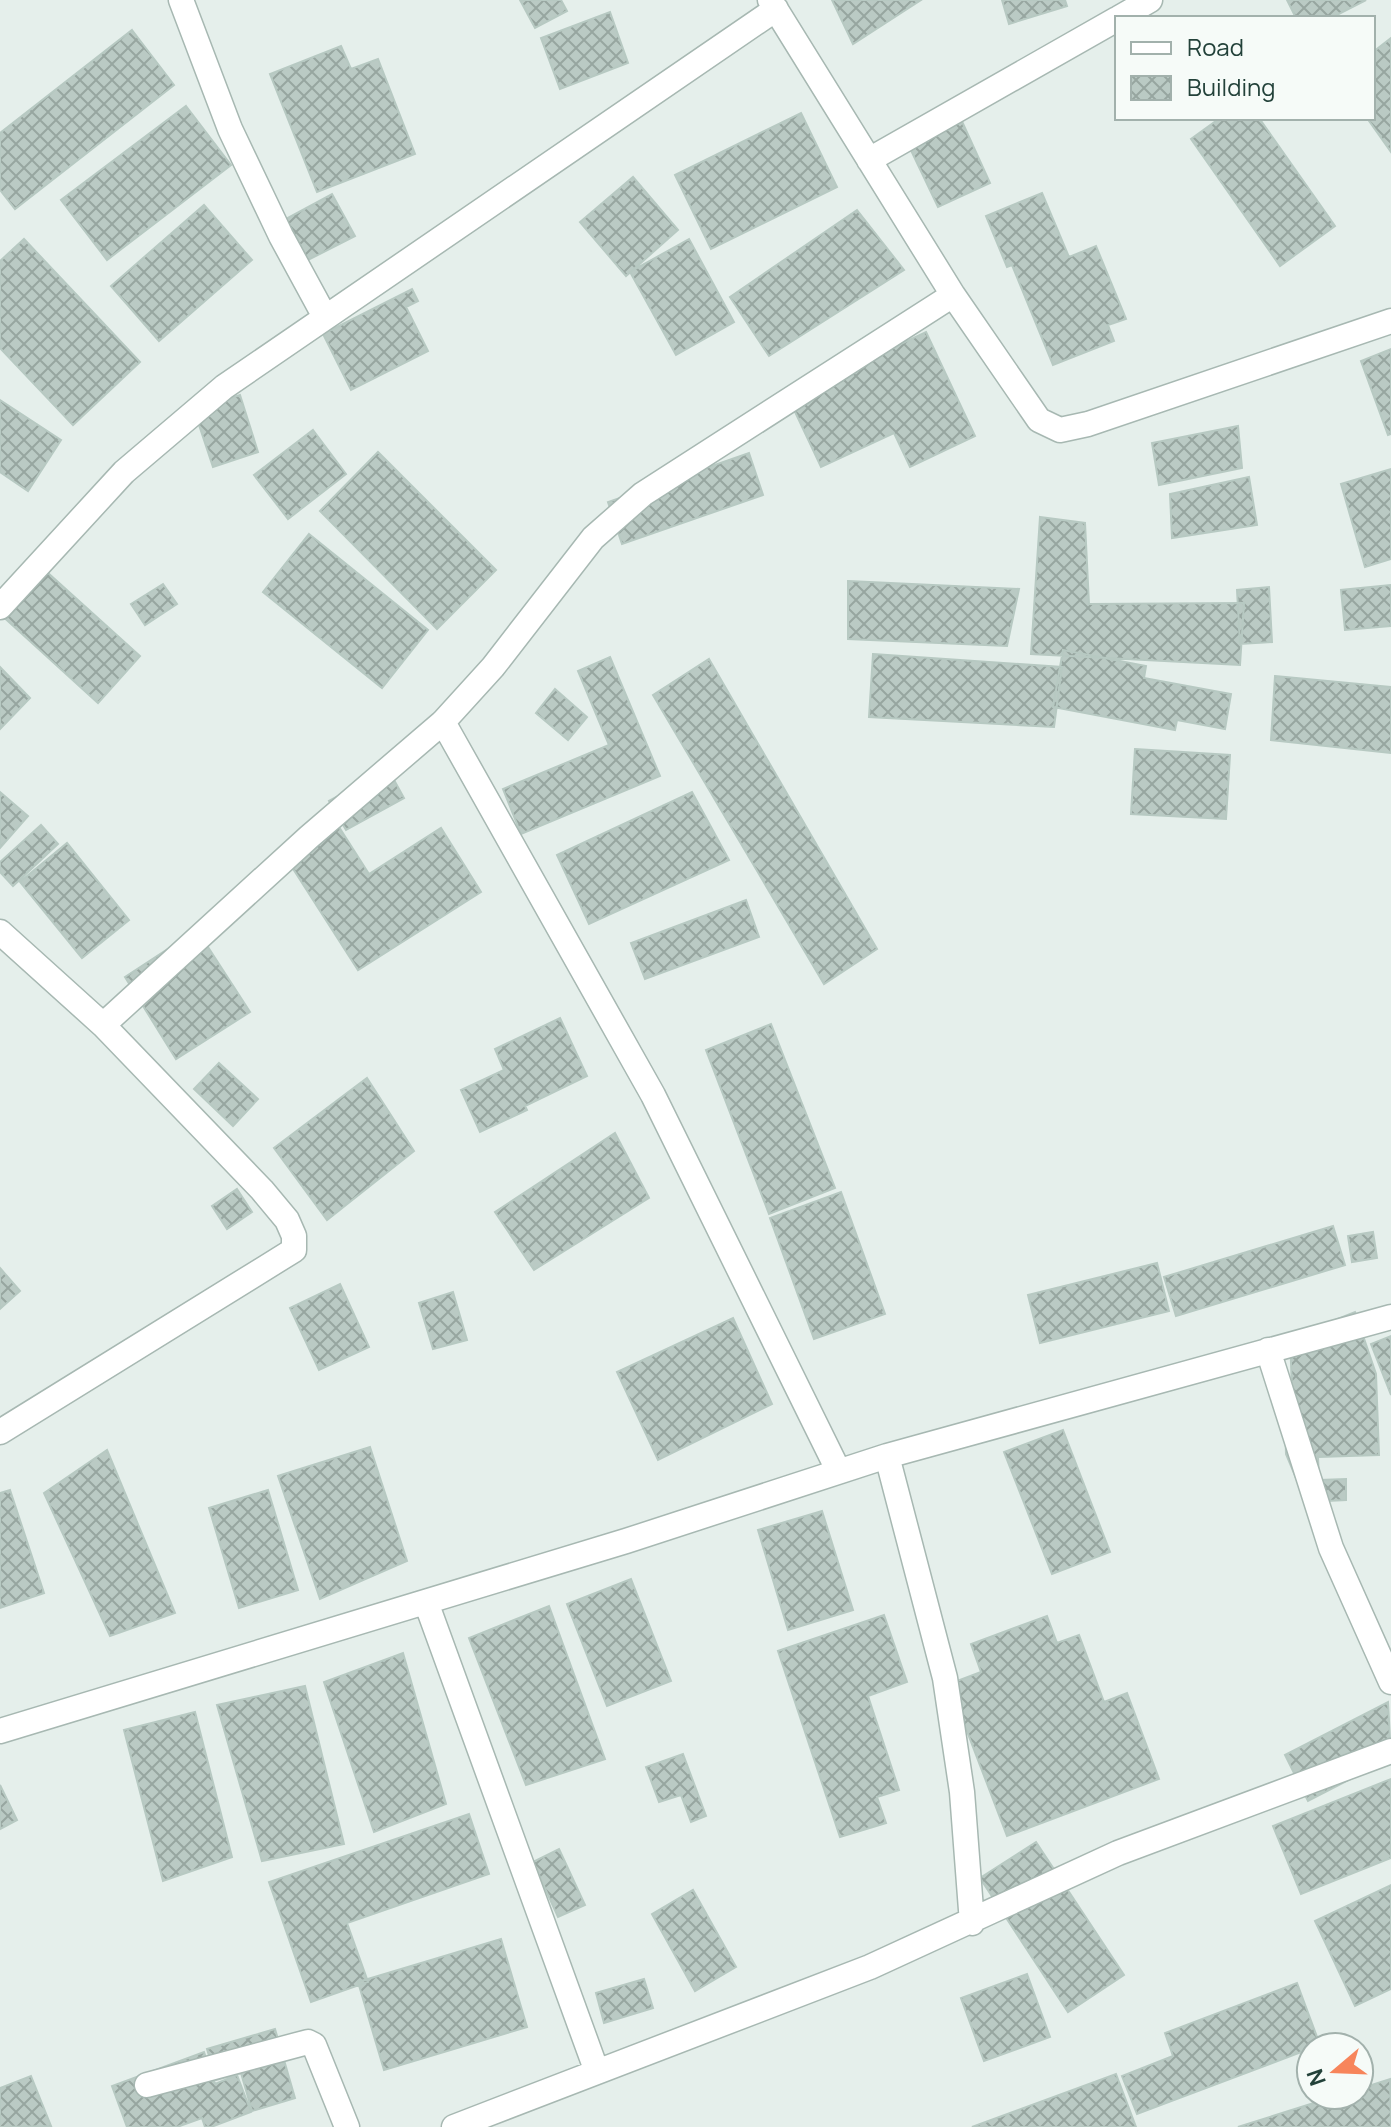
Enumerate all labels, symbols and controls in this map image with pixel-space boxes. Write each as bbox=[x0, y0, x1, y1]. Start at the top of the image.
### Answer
legend bbox=[1115, 16, 1375, 120]
text: Road bbox=[1187, 30, 1244, 63]
text: Building bbox=[1187, 70, 1275, 103]
north arrow bbox=[1295, 2031, 1375, 2111]
text: N bbox=[1299, 2065, 1333, 2090]

